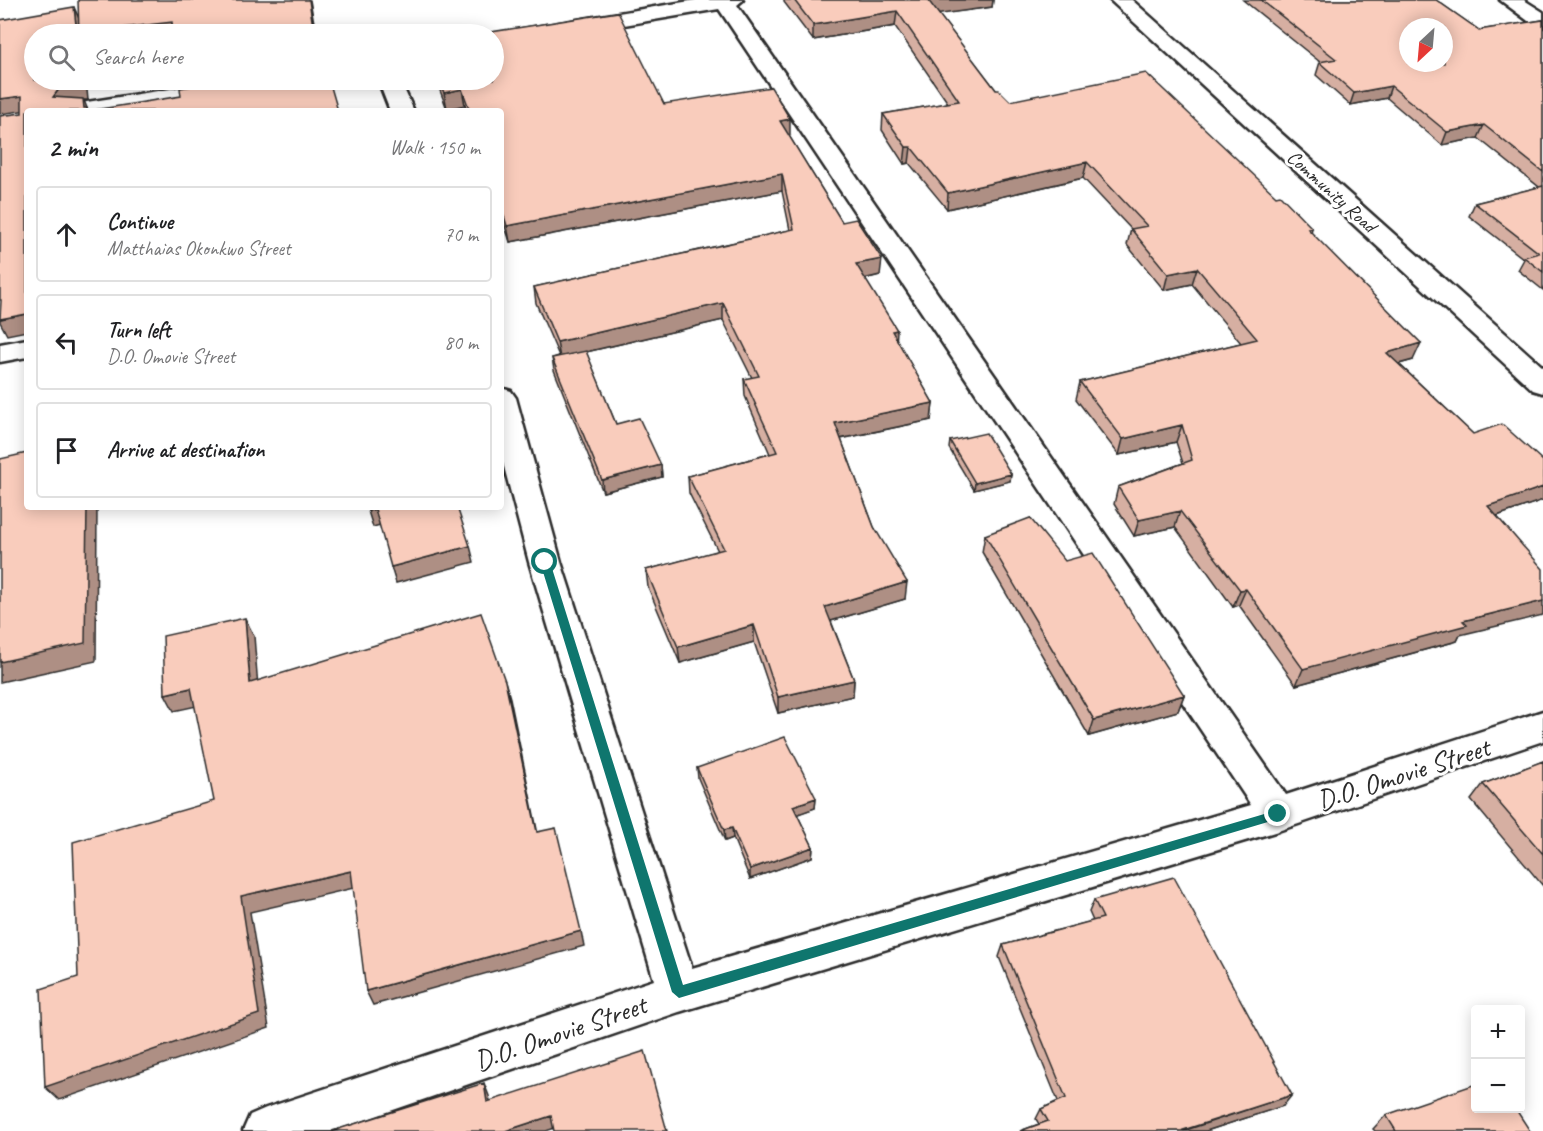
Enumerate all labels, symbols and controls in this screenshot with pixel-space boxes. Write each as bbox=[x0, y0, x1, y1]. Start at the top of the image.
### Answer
north arrow bbox=[1399, 18, 1453, 72]
search box bbox=[24, 24, 504, 90]
icon: search bbox=[45, 41, 78, 74]
text: Search here bbox=[93, 43, 183, 71]
text: 2 min bbox=[48, 131, 98, 164]
text: Walk · 150 m bbox=[390, 135, 480, 160]
street label: Community Road bbox=[1282, 145, 1384, 240]
text: Continue bbox=[107, 208, 173, 236]
icon: ahead bbox=[50, 218, 83, 251]
text: 70 m bbox=[444, 222, 478, 247]
text: Matthaias Okonkwo Street bbox=[107, 236, 291, 261]
text: Turn left bbox=[107, 316, 171, 344]
icon: left bbox=[50, 326, 83, 359]
text: 80 m bbox=[444, 330, 478, 355]
text: D.O. Omovie Street bbox=[107, 344, 235, 369]
icon: arrive bbox=[50, 434, 83, 467]
text: Arrive at destination bbox=[107, 436, 264, 464]
route start bbox=[531, 548, 557, 574]
street label: D.O. Omovie Street bbox=[1312, 728, 1496, 818]
route end bbox=[1264, 800, 1290, 826]
street label: D.O. Omovie Street bbox=[470, 986, 653, 1078]
map controls bbox=[1471, 1005, 1525, 1113]
button: + bbox=[1471, 1005, 1525, 1059]
button: − bbox=[1471, 1059, 1525, 1113]

